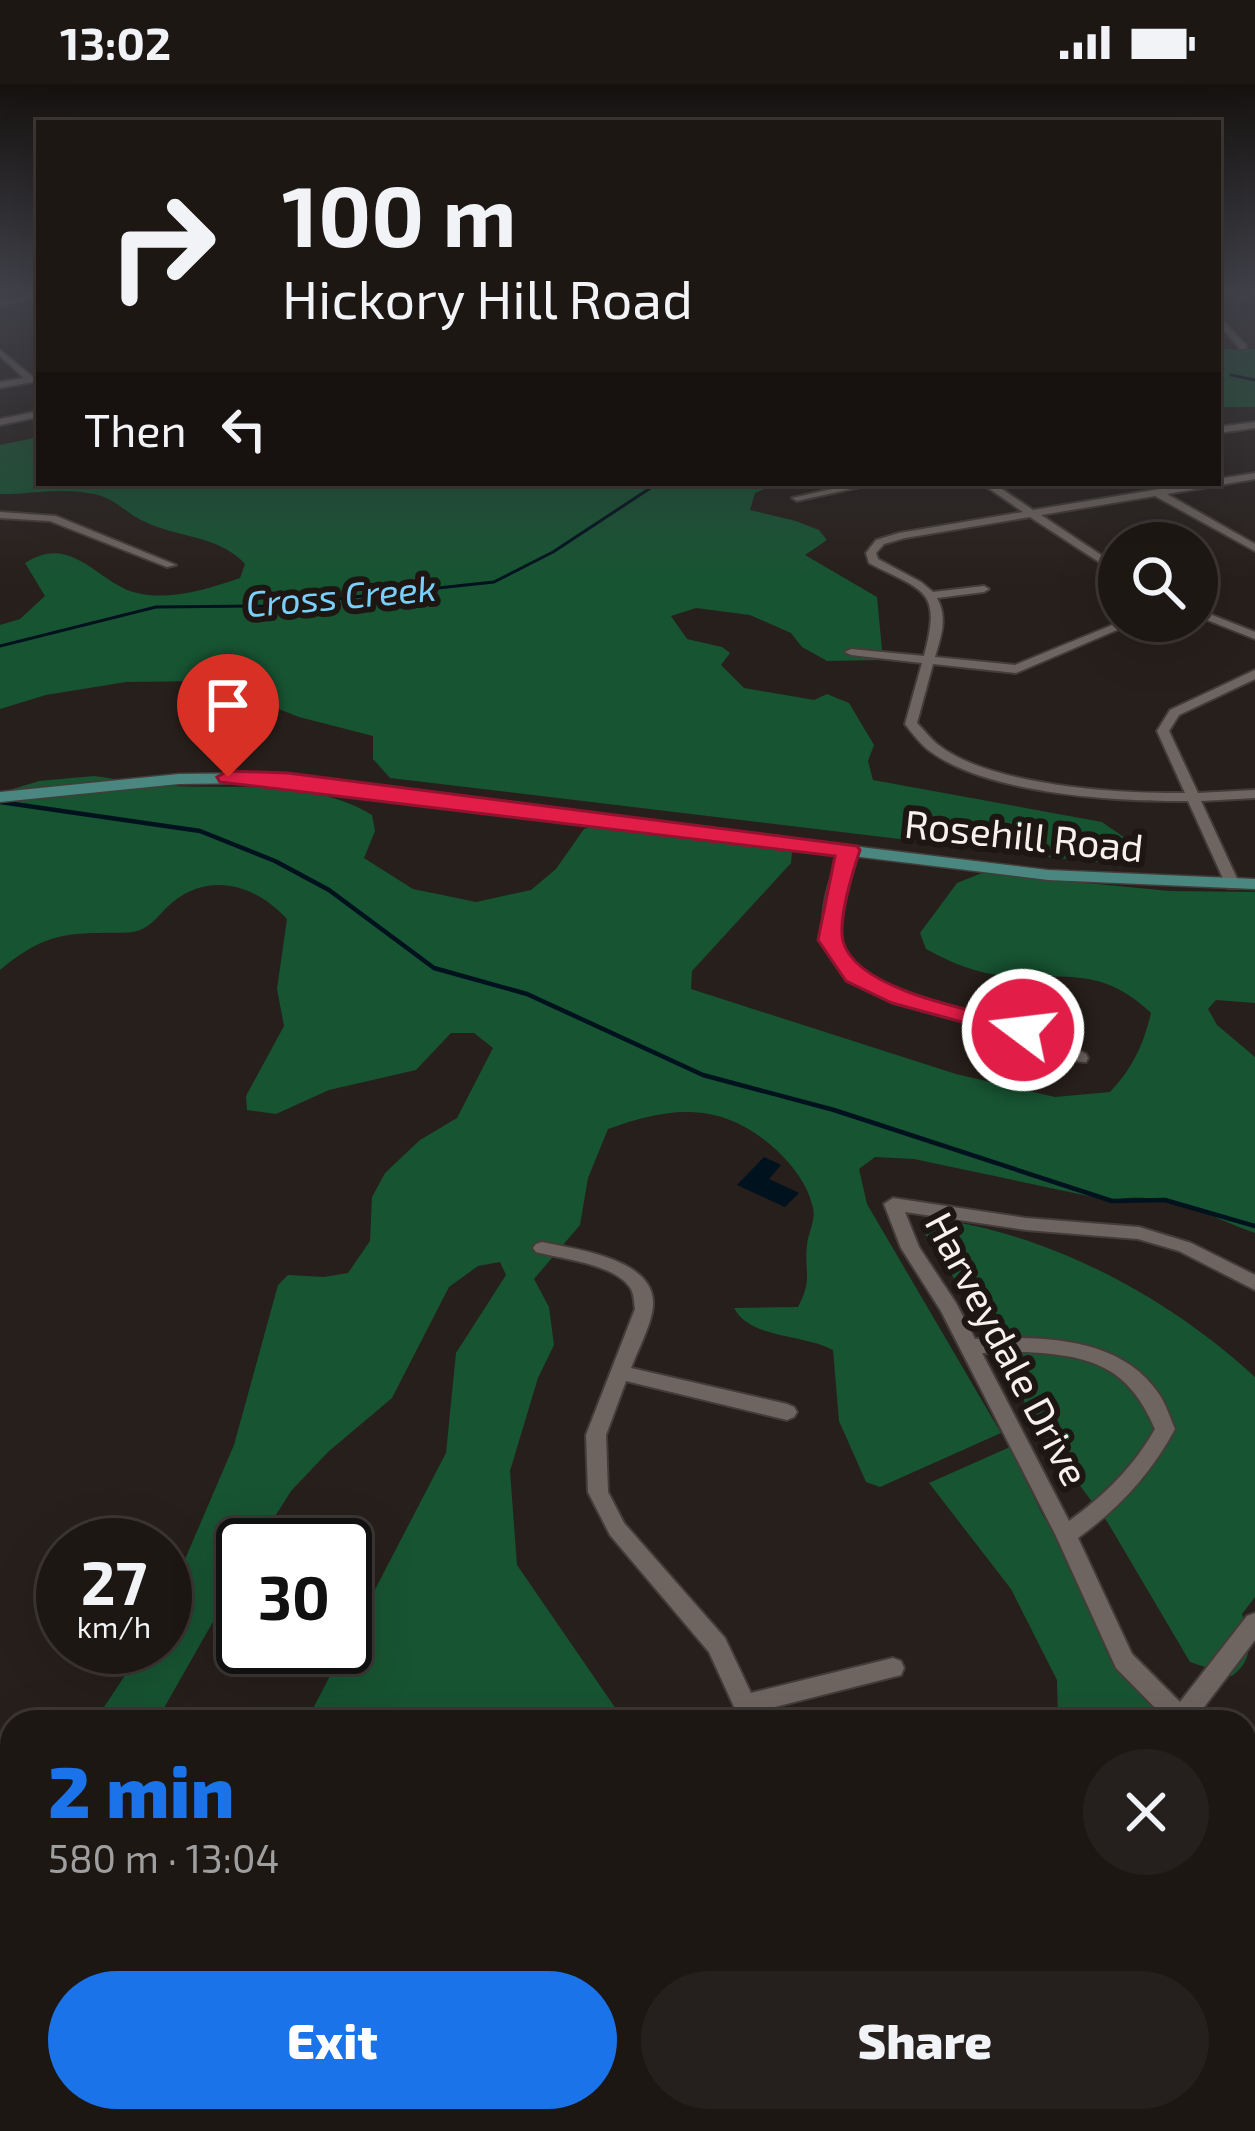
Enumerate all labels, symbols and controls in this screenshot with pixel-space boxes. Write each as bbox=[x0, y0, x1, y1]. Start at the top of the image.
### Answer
text: 13:02 bbox=[60, 15, 171, 69]
text: 100 m bbox=[282, 163, 516, 264]
icon: right bbox=[84, 168, 240, 324]
text: Hickory Hill Road bbox=[282, 265, 693, 330]
icon: left bbox=[211, 396, 277, 462]
text: Then bbox=[84, 402, 187, 456]
map controls bbox=[1098, 522, 1218, 642]
button: search bbox=[1098, 522, 1218, 642]
water label: Cross Creek bbox=[244, 565, 438, 624]
pin bbox=[177, 654, 279, 777]
icon: arrive bbox=[195, 672, 261, 738]
street label: Rosehill Road bbox=[902, 799, 1146, 870]
position arrow bbox=[960, 967, 1086, 1093]
street label: Harveydale Drive bbox=[917, 1204, 1100, 1493]
speed limit sign: 30 bbox=[216, 1518, 372, 1674]
text: 27 bbox=[81, 1545, 147, 1617]
text: km/h bbox=[77, 1608, 151, 1644]
text: 2 min bbox=[48, 1746, 234, 1832]
button: close bbox=[1083, 1749, 1209, 1875]
text: 580 m · 13:04 bbox=[48, 1834, 279, 1881]
button: Exit bbox=[48, 1971, 617, 2109]
button: Share bbox=[641, 1971, 1209, 2109]

